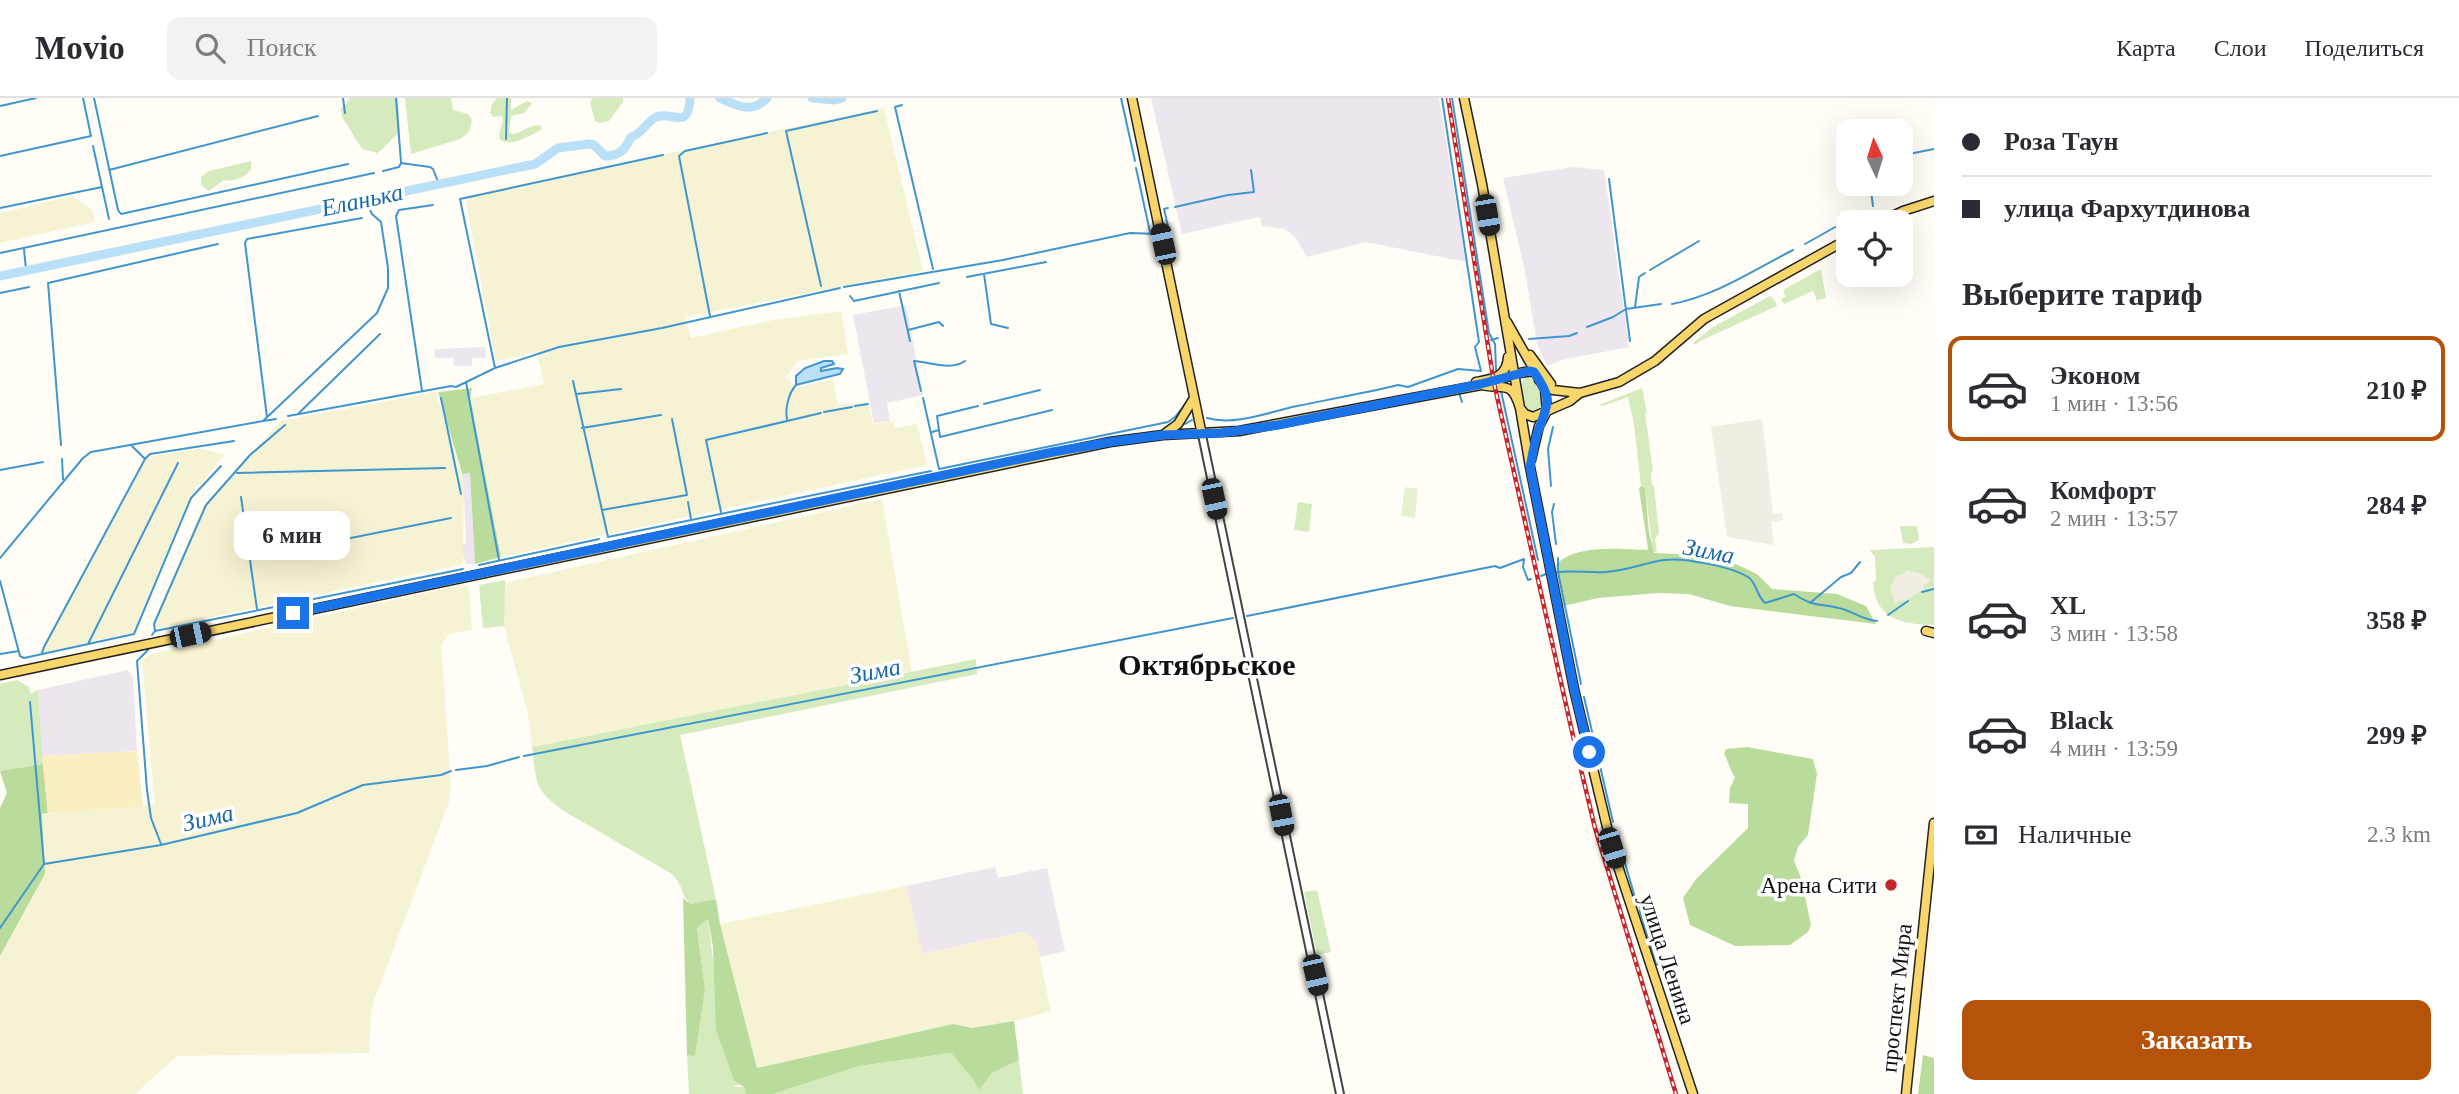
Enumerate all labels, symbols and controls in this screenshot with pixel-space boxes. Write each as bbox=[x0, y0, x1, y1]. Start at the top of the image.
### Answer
search box bbox=[167, 17, 657, 80]
icon: search bbox=[191, 29, 229, 67]
text: Movio bbox=[35, 30, 125, 66]
text: Поиск bbox=[247, 33, 317, 62]
text: Карта bbox=[2116, 35, 2176, 61]
text: Слои bbox=[2214, 35, 2267, 61]
text: Поделиться bbox=[2305, 35, 2424, 61]
north arrow bbox=[1836, 119, 1913, 196]
map controls bbox=[1836, 119, 1913, 287]
text: Роза Таун bbox=[2004, 127, 2119, 156]
water label: Еланька bbox=[318, 179, 405, 222]
car bbox=[1474, 192, 1501, 238]
text: улица Фархутдинова bbox=[2004, 194, 2250, 223]
button: locate bbox=[1836, 210, 1913, 287]
car bbox=[1149, 221, 1178, 267]
text: Выберите тариф bbox=[1962, 276, 2203, 312]
icon: car bbox=[1966, 357, 2029, 420]
text: Эконом bbox=[2050, 361, 2140, 390]
text: 210 ₽ bbox=[2366, 376, 2427, 405]
text: 1 мин · 13:56 bbox=[2050, 391, 2178, 416]
icon: car bbox=[1966, 472, 2029, 535]
car bbox=[1200, 476, 1229, 522]
text: Комфорт bbox=[2050, 476, 2156, 505]
text: 284 ₽ bbox=[2366, 491, 2427, 520]
text: 2 мин · 13:57 bbox=[2050, 506, 2178, 531]
callout: 6 мин bbox=[235, 512, 351, 560]
text: 6 мин bbox=[262, 523, 322, 548]
water label: Зима bbox=[1681, 533, 1737, 569]
icon: car bbox=[1966, 587, 2029, 650]
text: XL bbox=[2050, 591, 2086, 620]
route end bbox=[277, 597, 309, 629]
text: 358 ₽ bbox=[2366, 606, 2427, 635]
car bbox=[168, 620, 213, 650]
text: 3 мин · 13:58 bbox=[2050, 621, 2178, 646]
district label: Октябрьское bbox=[1118, 648, 1296, 681]
water label: Зима bbox=[847, 653, 903, 689]
icon: car bbox=[1966, 702, 2029, 765]
text: Black bbox=[2050, 706, 2114, 735]
text: 299 ₽ bbox=[2366, 721, 2427, 750]
route start bbox=[1573, 736, 1605, 768]
text: 4 мин · 13:59 bbox=[2050, 736, 2178, 761]
car bbox=[1267, 792, 1296, 838]
water label: Зима bbox=[180, 800, 236, 836]
icon: cash bbox=[1962, 816, 2000, 854]
text: Наличные bbox=[2018, 820, 2131, 849]
text: 2.3 km bbox=[2367, 822, 2431, 847]
car bbox=[1596, 825, 1629, 871]
place label: Арена Сити bbox=[1760, 873, 1877, 898]
marker: Арена Сити bbox=[1883, 877, 1899, 893]
street label: улица Ленина bbox=[1635, 891, 1700, 1027]
street label: проспект Мира bbox=[1876, 922, 1917, 1074]
car bbox=[1301, 952, 1330, 998]
button: Заказать bbox=[1962, 1000, 2431, 1080]

